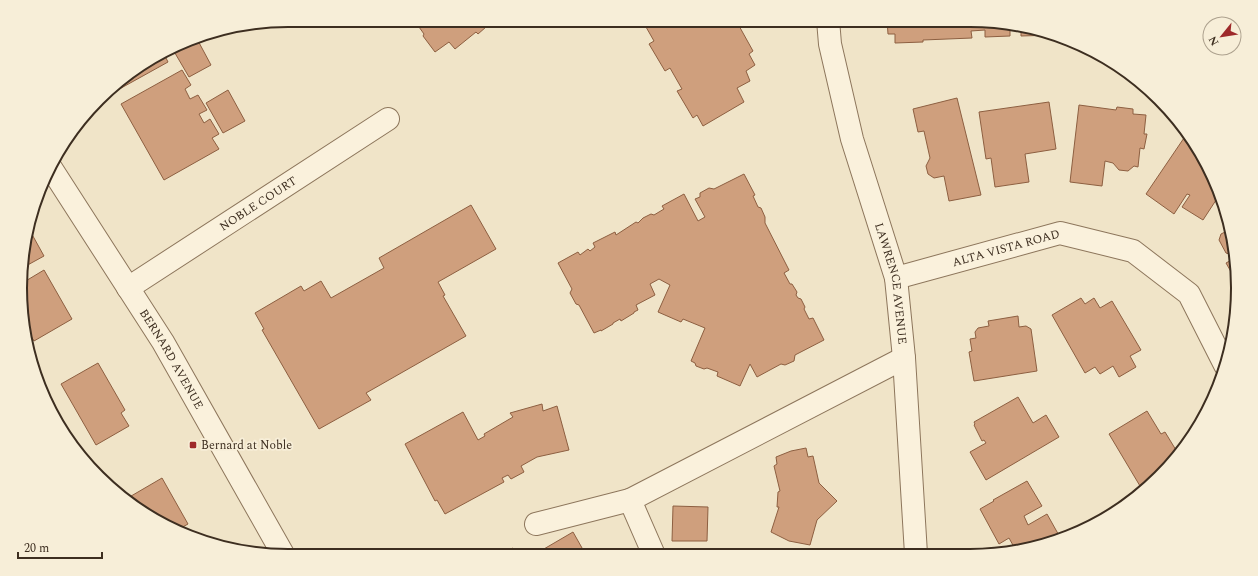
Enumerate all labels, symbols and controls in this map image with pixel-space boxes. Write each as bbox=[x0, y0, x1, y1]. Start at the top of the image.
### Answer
north arrow bbox=[1202, 16, 1242, 56]
text: N bbox=[1204, 33, 1223, 49]
street label: NOBLE COURT bbox=[216, 172, 301, 236]
street label: LAWRENCE AVENUE bbox=[869, 220, 912, 345]
street label: ALTA VISTA ROAD bbox=[950, 224, 1062, 272]
street label: BERNARD AVENUE bbox=[134, 305, 208, 413]
place label: Bernard at Noble bbox=[201, 436, 292, 455]
marker: Bernard at Noble bbox=[188, 440, 198, 450]
scale bar bbox=[18, 534, 102, 560]
text: 20 m bbox=[24, 539, 49, 558]

